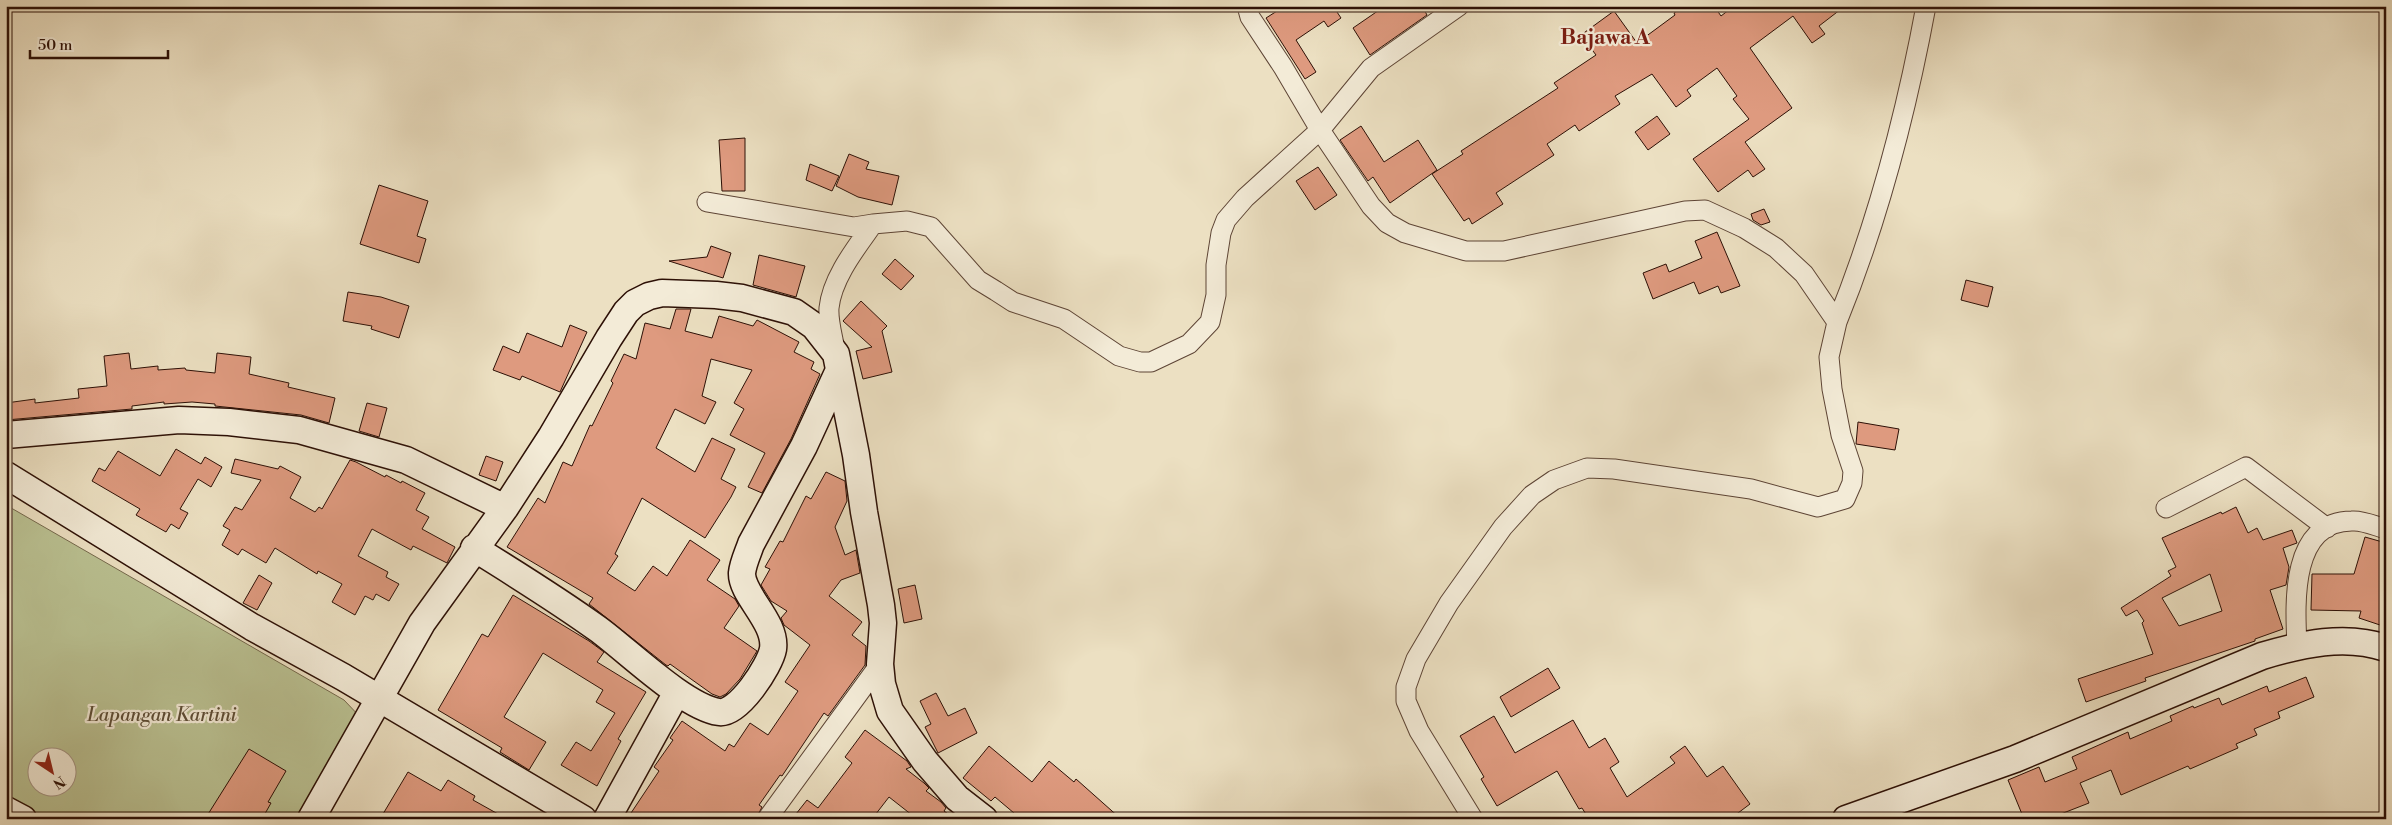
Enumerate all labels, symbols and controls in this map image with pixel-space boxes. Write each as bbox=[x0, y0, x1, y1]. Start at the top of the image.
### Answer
district label: Bajawa A bbox=[1560, 25, 1651, 51]
scale bar bbox=[30, 28, 168, 60]
text: 50 m bbox=[38, 36, 72, 55]
park label: Lapangan Kartini bbox=[86, 703, 237, 727]
north arrow bbox=[28, 748, 78, 798]
text: N bbox=[49, 771, 69, 792]

